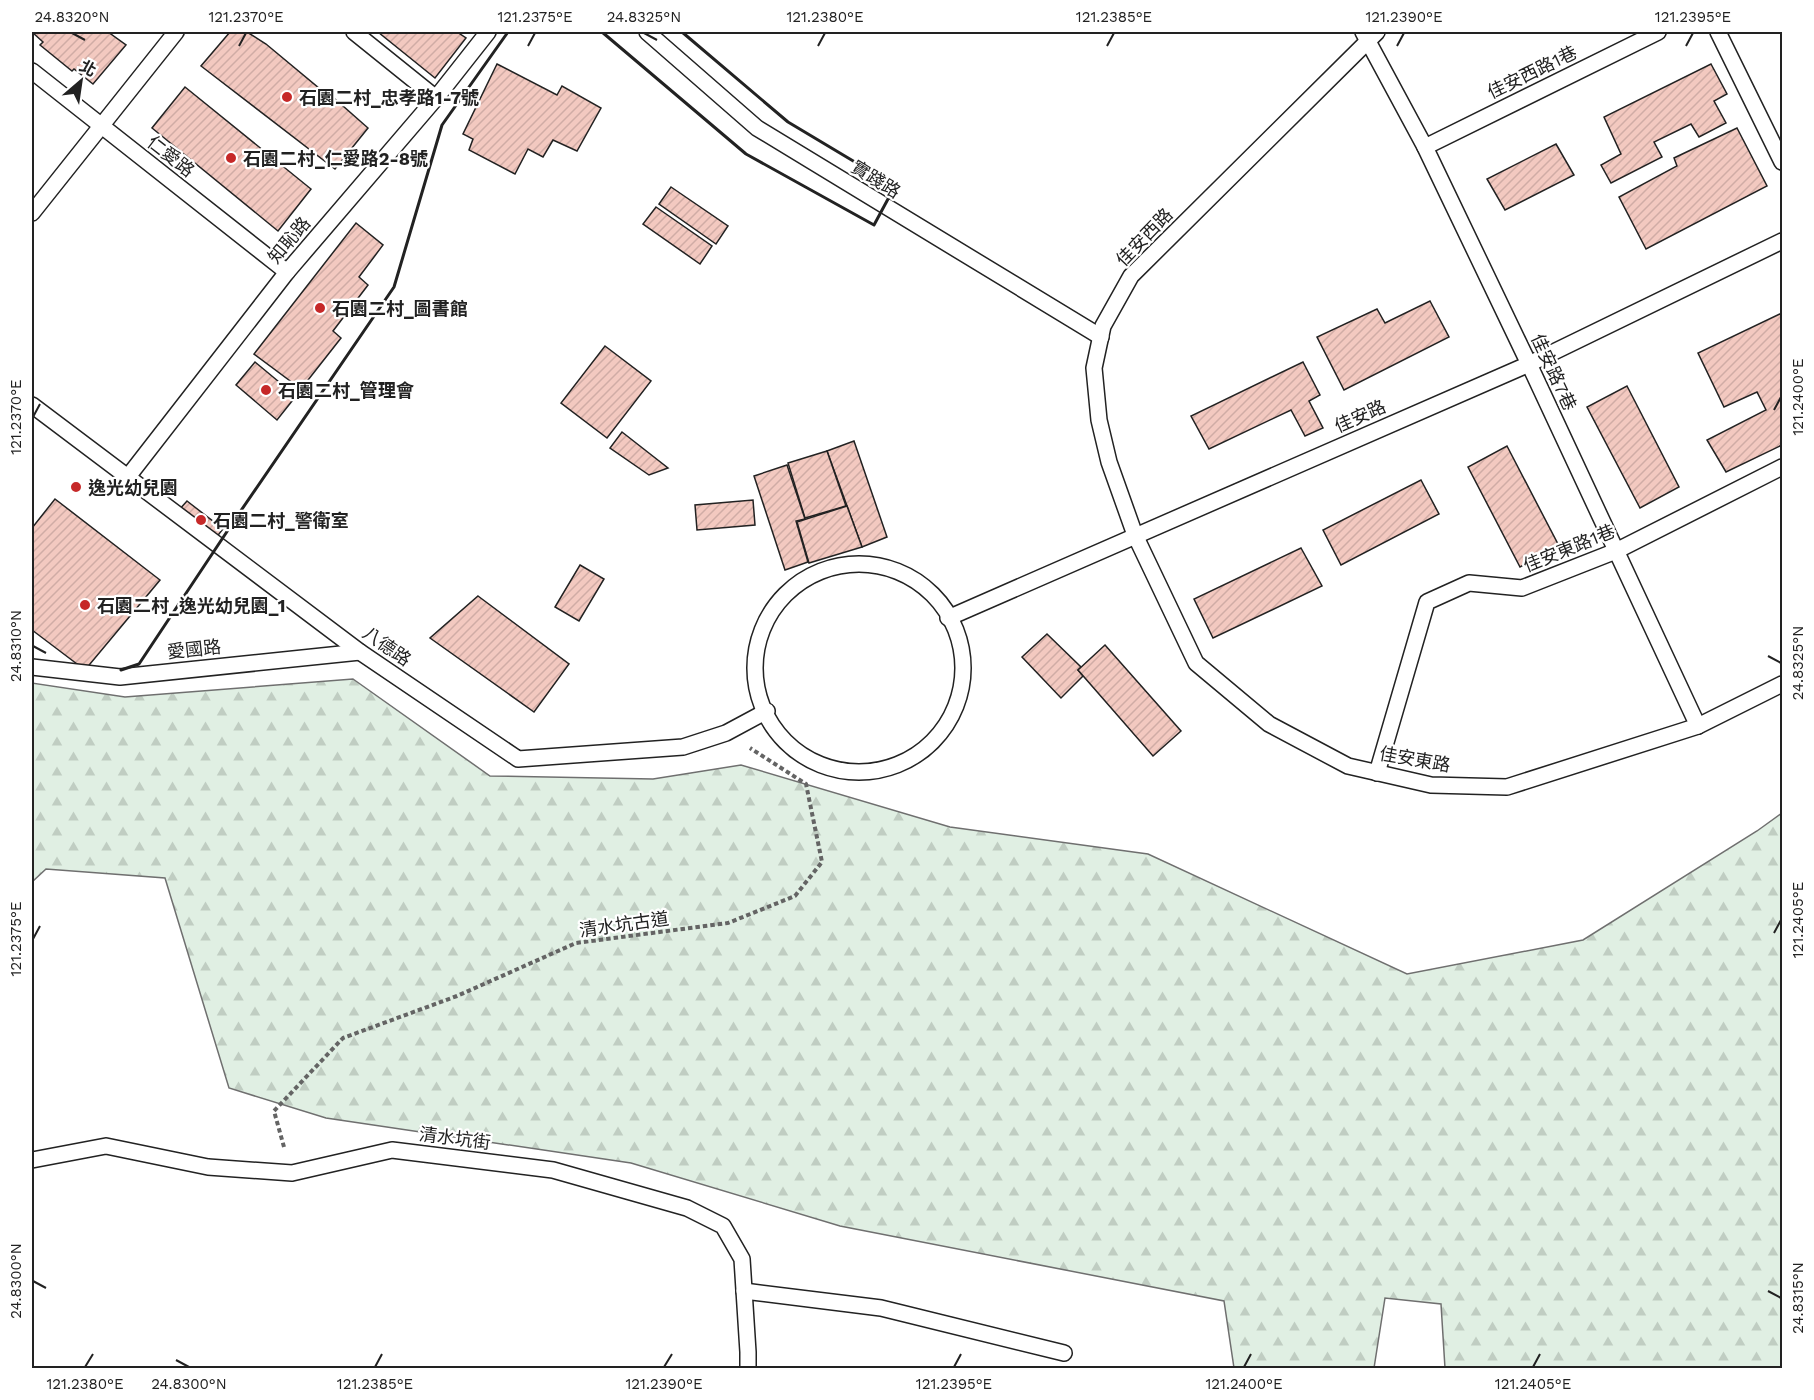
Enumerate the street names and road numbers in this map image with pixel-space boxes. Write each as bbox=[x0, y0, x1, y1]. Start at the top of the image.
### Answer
street label: 佳安西路1巷 bbox=[1484, 41, 1580, 103]
street label: 仁愛路 bbox=[143, 131, 199, 181]
street label: 實踐路 bbox=[848, 156, 904, 202]
street label: 佳安西路 bbox=[1111, 204, 1177, 270]
street label: 知恥路 bbox=[264, 213, 314, 267]
street label: 佳安路7巷 bbox=[1527, 330, 1581, 414]
street label: 佳安路 bbox=[1331, 395, 1389, 437]
street label: 佳安東路1巷 bbox=[1520, 520, 1618, 576]
street label: 八德路 bbox=[359, 622, 415, 670]
street label: 愛國路 bbox=[166, 636, 222, 662]
street label: 佳安東路 bbox=[1378, 742, 1452, 776]
street label: 清水坑古道 bbox=[578, 907, 670, 941]
street label: 清水坑街 bbox=[418, 1123, 492, 1153]

